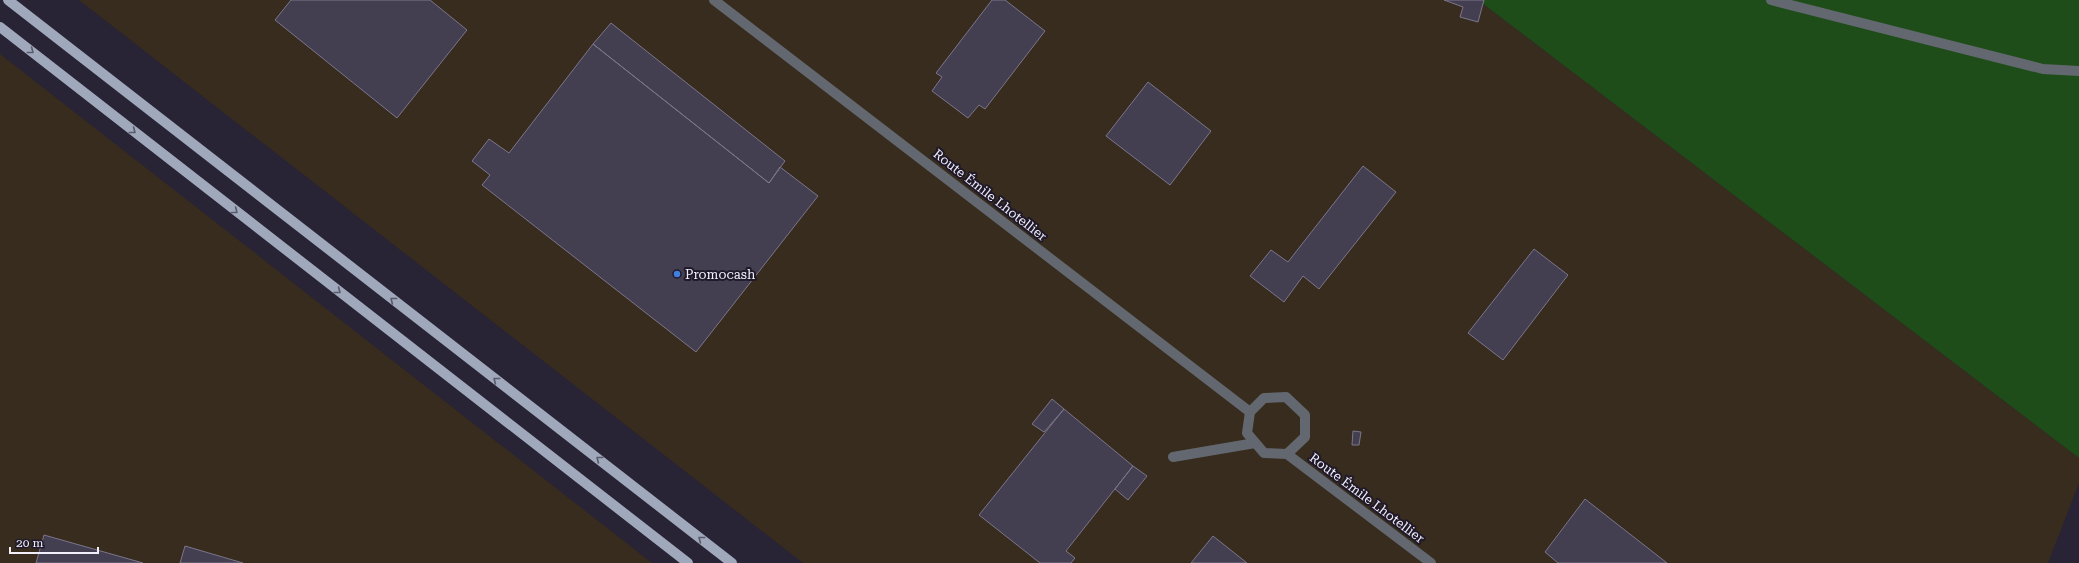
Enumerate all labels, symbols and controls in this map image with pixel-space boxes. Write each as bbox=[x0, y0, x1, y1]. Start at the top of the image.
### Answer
one-way arrow bbox=[26, 46, 33, 53]
one-way arrow bbox=[129, 127, 136, 134]
street label: Route Émile Lhotellier bbox=[930, 145, 1051, 244]
one-way arrow bbox=[231, 207, 238, 214]
place label: Promocash bbox=[685, 267, 756, 282]
marker: Promocash bbox=[672, 269, 682, 279]
one-way arrow bbox=[333, 287, 340, 294]
one-way arrow bbox=[391, 298, 398, 305]
one-way arrow bbox=[493, 377, 500, 384]
street label: Route Émile Lhotellier bbox=[1307, 449, 1428, 546]
one-way arrow bbox=[596, 457, 603, 464]
scale bar bbox=[10, 529, 98, 555]
text: 20 m bbox=[16, 536, 43, 550]
one-way arrow bbox=[699, 537, 706, 544]

